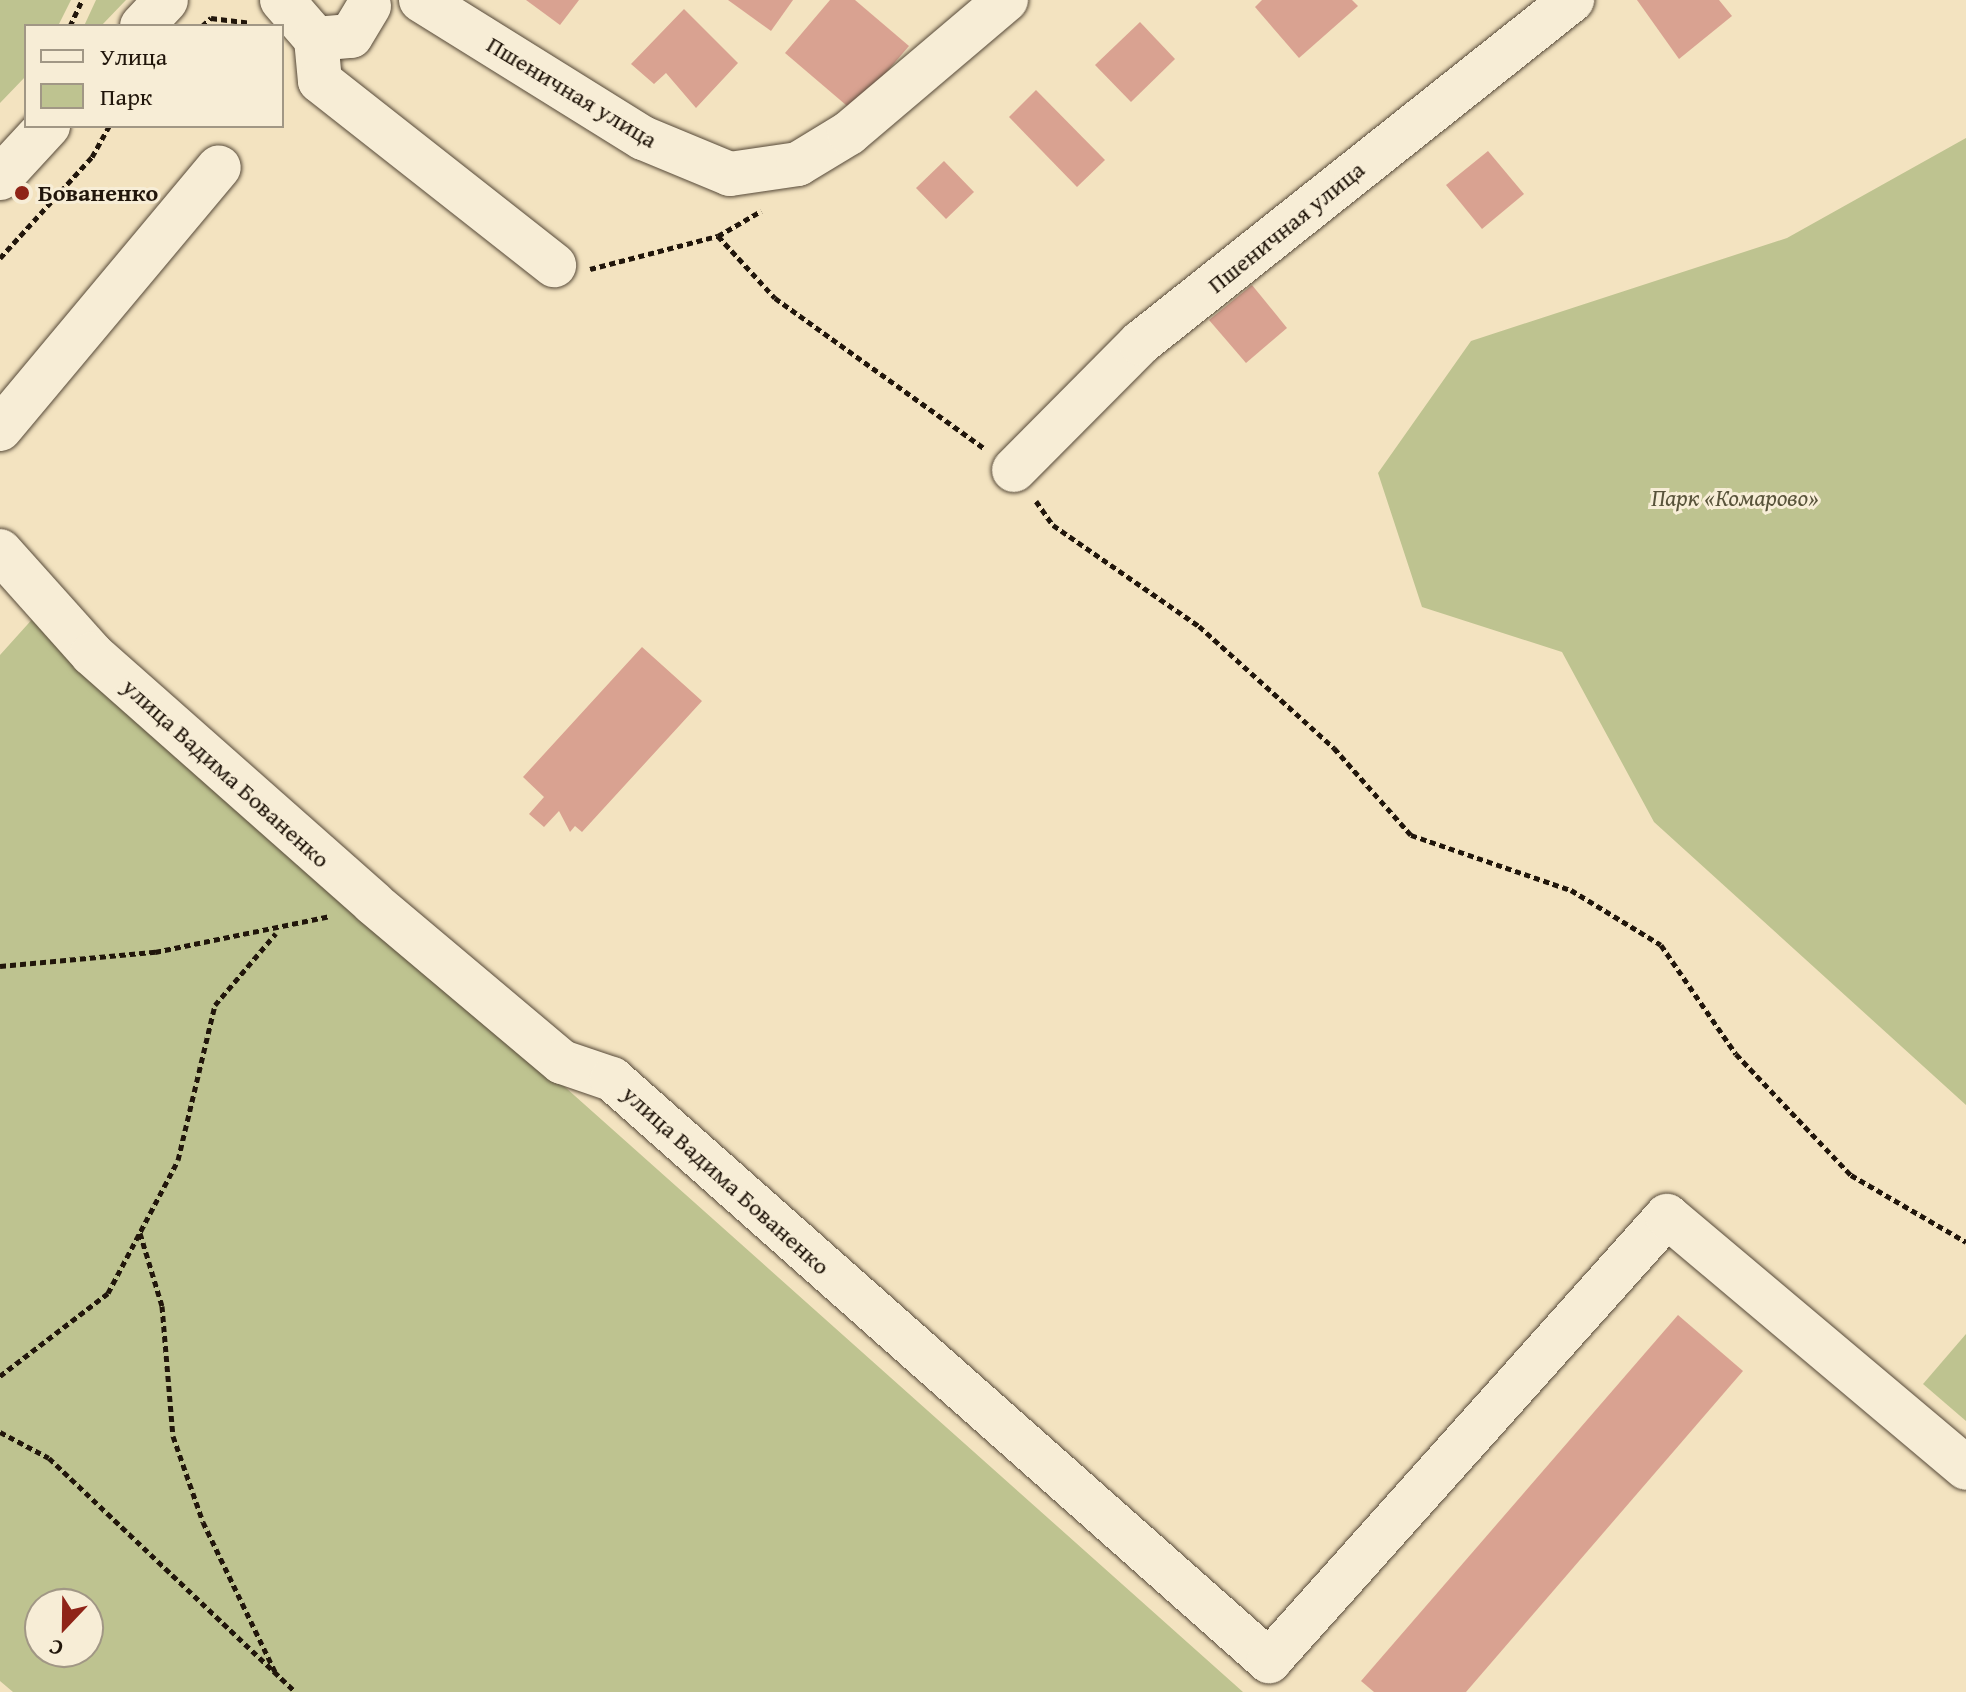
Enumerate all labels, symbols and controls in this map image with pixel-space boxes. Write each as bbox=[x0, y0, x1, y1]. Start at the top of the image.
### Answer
legend bbox=[24, 24, 284, 128]
street label: Пшеничная улица bbox=[482, 30, 662, 154]
text: Улица bbox=[100, 39, 167, 74]
text: Парк bbox=[100, 79, 152, 114]
street label: Пшеничная улица bbox=[1202, 155, 1370, 299]
place label: Бованенко bbox=[38, 179, 158, 207]
marker: Бованенко bbox=[13, 184, 31, 202]
park label: Парк «Комарово» bbox=[1651, 484, 1819, 512]
street label: улица Вадима Бованенко bbox=[116, 672, 336, 874]
street label: улица Вадима Бованенко bbox=[616, 1079, 836, 1281]
north arrow bbox=[24, 1588, 104, 1668]
text: С bbox=[44, 1631, 68, 1666]

